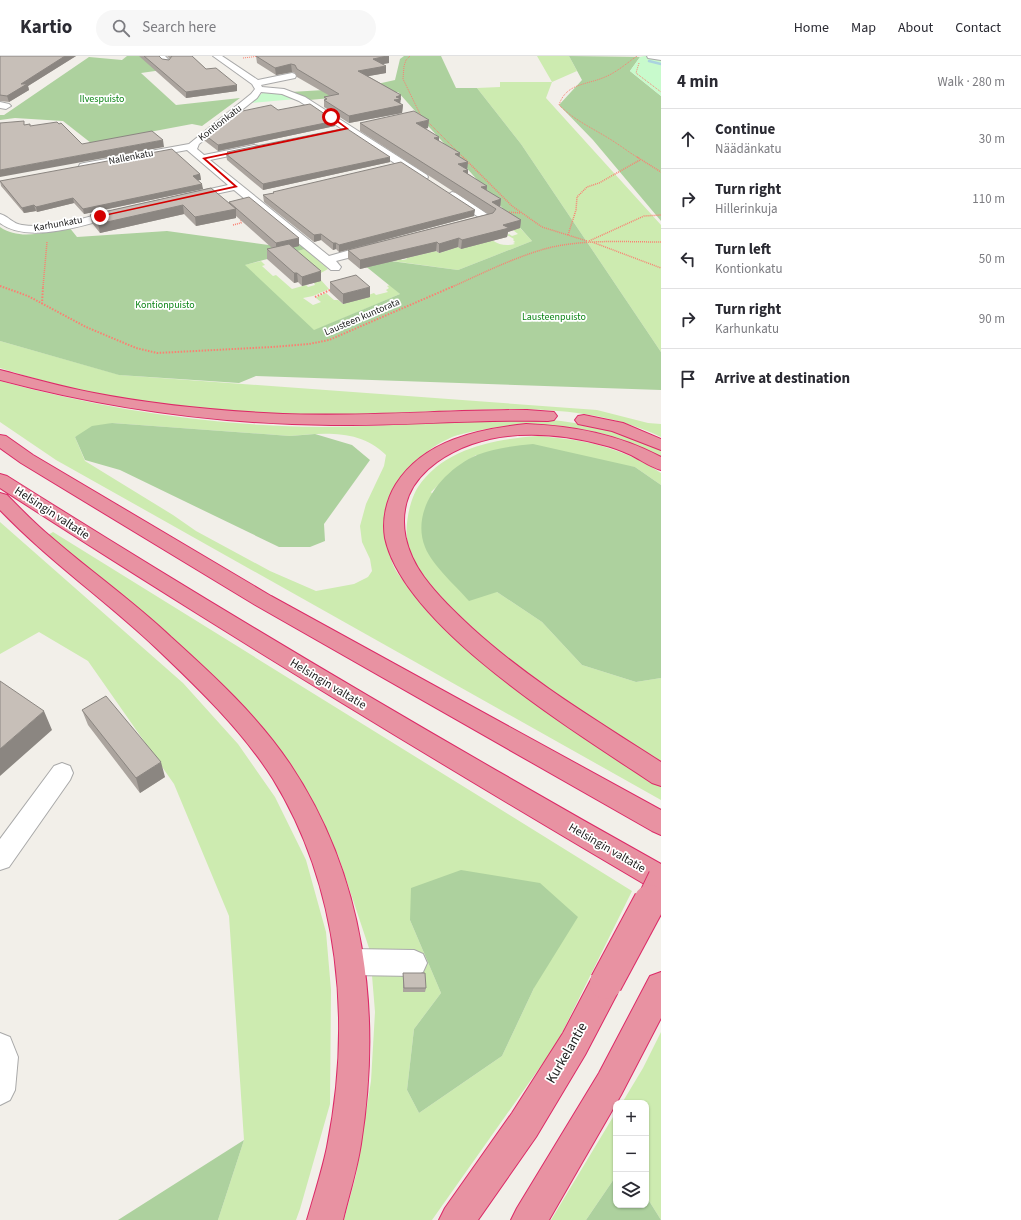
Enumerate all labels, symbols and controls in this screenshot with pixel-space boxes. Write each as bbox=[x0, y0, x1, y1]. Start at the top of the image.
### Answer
search box bbox=[96, 10, 376, 46]
text: Kartio bbox=[20, 14, 72, 41]
icon: search bbox=[110, 17, 132, 39]
text: Search here bbox=[142, 17, 216, 38]
text: Home bbox=[794, 18, 829, 38]
text: Map bbox=[851, 18, 876, 38]
text: About bbox=[898, 18, 933, 38]
text: Contact bbox=[955, 18, 1001, 38]
text: 4 min bbox=[677, 70, 718, 94]
text: Walk · 280 m bbox=[937, 73, 1005, 91]
park label: Ilvespuisto bbox=[79, 92, 125, 106]
street label: Kontionkatu bbox=[195, 102, 245, 144]
route start bbox=[322, 108, 340, 126]
text: Continue bbox=[715, 119, 775, 140]
icon: ahead bbox=[677, 128, 699, 150]
text: 30 m bbox=[979, 130, 1005, 148]
text: Näädänkatu bbox=[715, 140, 782, 158]
street label: Nallenkatu bbox=[107, 146, 155, 168]
text: Turn right bbox=[715, 179, 781, 200]
icon: right bbox=[677, 188, 699, 210]
text: 110 m bbox=[972, 190, 1005, 208]
text: Hillerinkuja bbox=[715, 200, 778, 218]
route end bbox=[91, 207, 109, 225]
street label: Karhunkatu bbox=[33, 213, 83, 235]
text: Turn left bbox=[715, 239, 771, 260]
icon: left bbox=[677, 248, 699, 270]
text: 50 m bbox=[979, 250, 1005, 268]
text: Kontionkatu bbox=[715, 260, 782, 278]
street label: Lausteen kuntorata bbox=[322, 295, 402, 339]
park label: Kontionpuisto bbox=[135, 298, 195, 312]
text: Turn right bbox=[715, 299, 781, 320]
icon: right bbox=[677, 308, 699, 330]
park label: Lausteenpuisto bbox=[522, 310, 586, 324]
text: 90 m bbox=[979, 310, 1005, 328]
text: Karhunkatu bbox=[715, 320, 779, 338]
icon: arrive bbox=[677, 368, 699, 390]
text: Arrive at destination bbox=[715, 368, 850, 389]
street label: Helsingin valtatie bbox=[11, 482, 93, 544]
street label: Helsingin valtatie bbox=[287, 654, 369, 714]
street label: Helsingin valtatie bbox=[565, 819, 649, 877]
street label: Kurkelantie bbox=[541, 1019, 593, 1087]
map controls bbox=[613, 1100, 649, 1208]
button: + bbox=[613, 1100, 649, 1136]
button: − bbox=[613, 1136, 649, 1172]
button: layers bbox=[613, 1172, 649, 1208]

